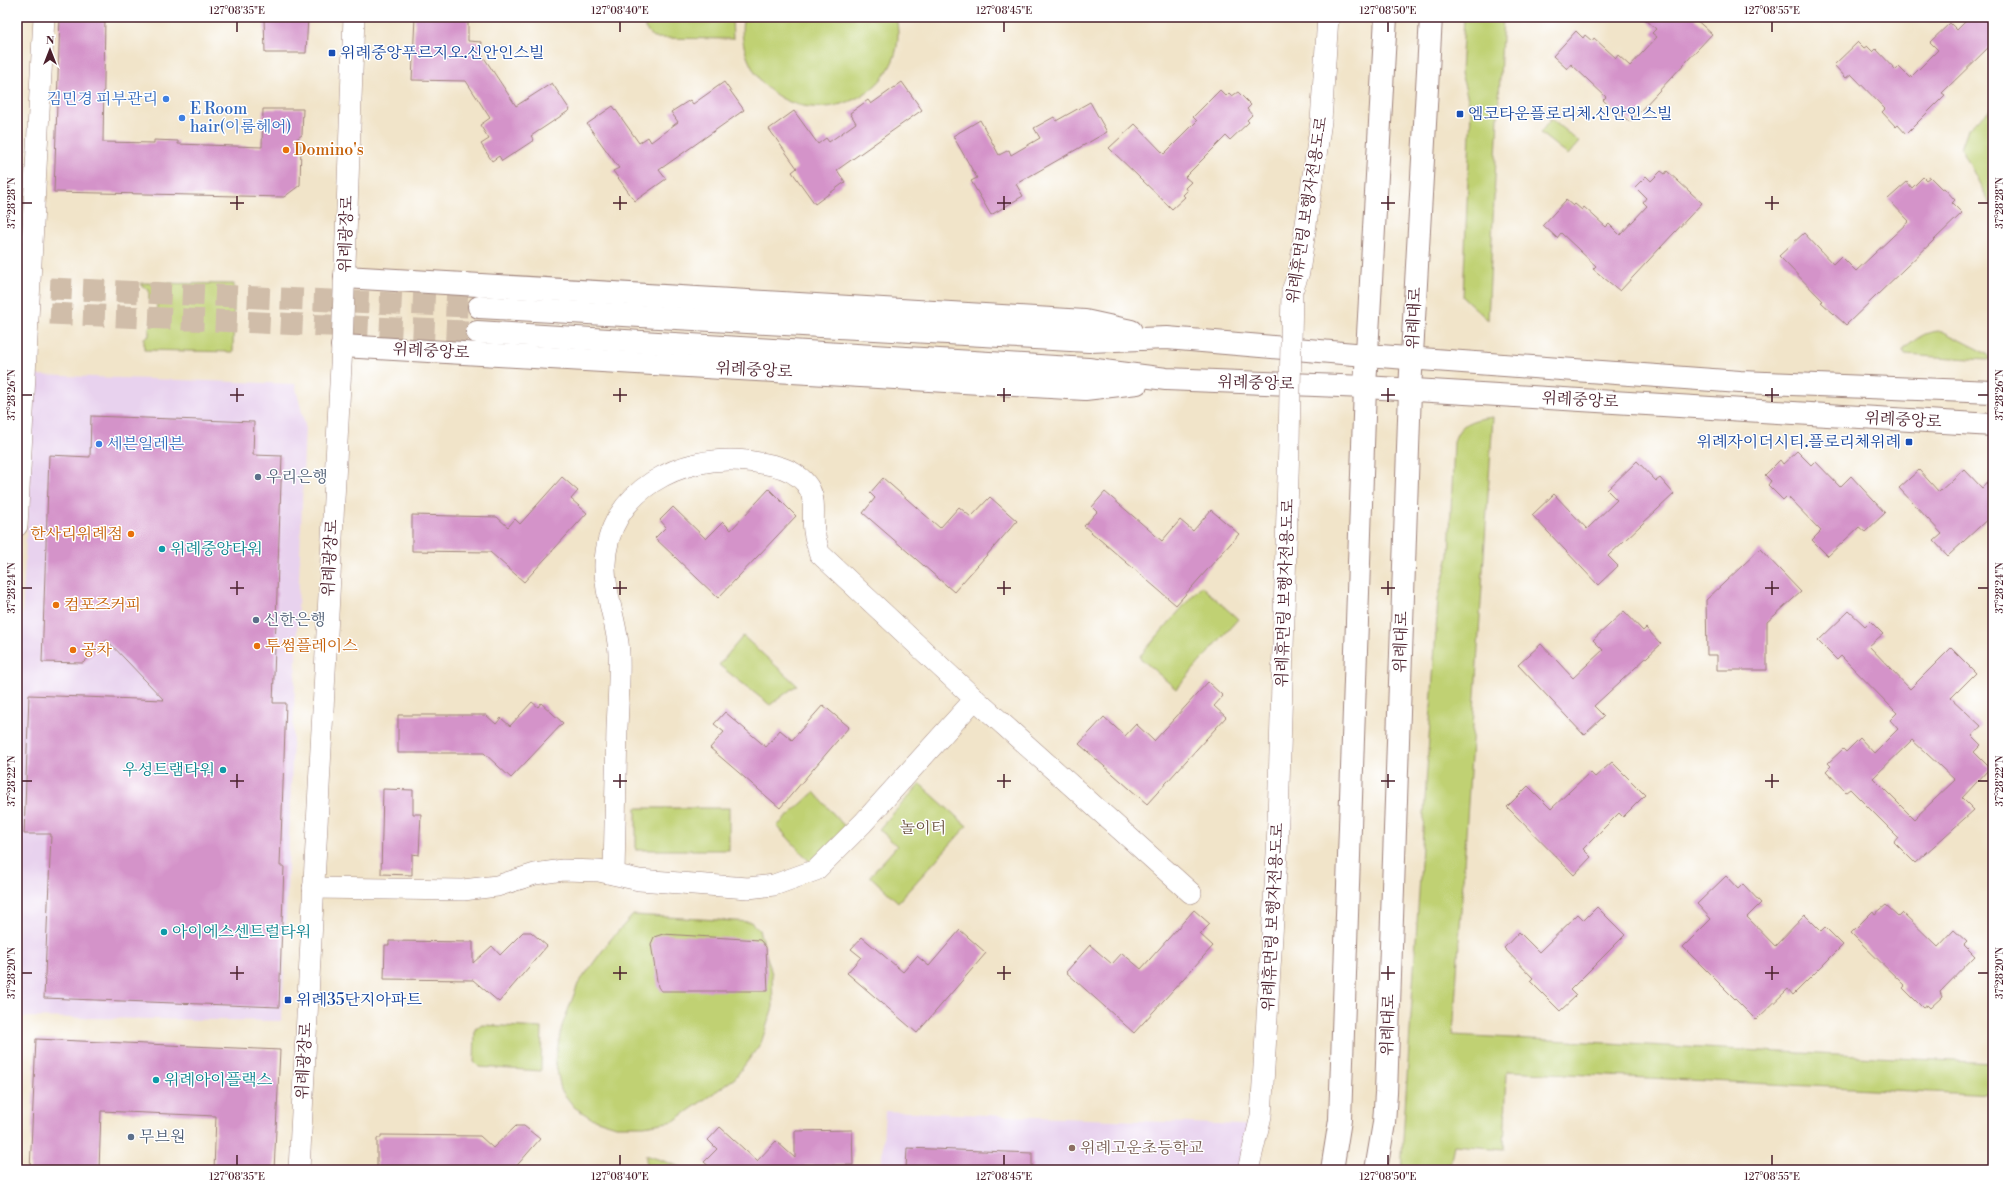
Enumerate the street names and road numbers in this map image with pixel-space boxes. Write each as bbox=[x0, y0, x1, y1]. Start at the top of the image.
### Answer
street label: 위례휴먼링 보행자전용도로 bbox=[1282, 115, 1332, 305]
street label: 위례광장로 bbox=[335, 194, 357, 273]
street label: 위례대로 bbox=[1402, 286, 1426, 349]
street label: 위례중앙로 bbox=[392, 339, 471, 363]
street label: 위례중앙로 bbox=[715, 358, 794, 382]
street label: 위례중앙로 bbox=[1217, 372, 1296, 394]
street label: 위례중앙로 bbox=[1541, 388, 1620, 412]
street label: 위례중앙로 bbox=[1864, 408, 1943, 432]
street label: 위례휴먼링 보행자전용도로 bbox=[1272, 498, 1298, 688]
street label: 위례광장로 bbox=[318, 518, 342, 597]
street label: 위례대로 bbox=[1390, 610, 1412, 673]
street label: 위례휴먼링 보행자전용도로 bbox=[1258, 822, 1288, 1012]
street label: 위례대로 bbox=[1377, 993, 1399, 1056]
street label: 위례광장로 bbox=[292, 1021, 316, 1100]

